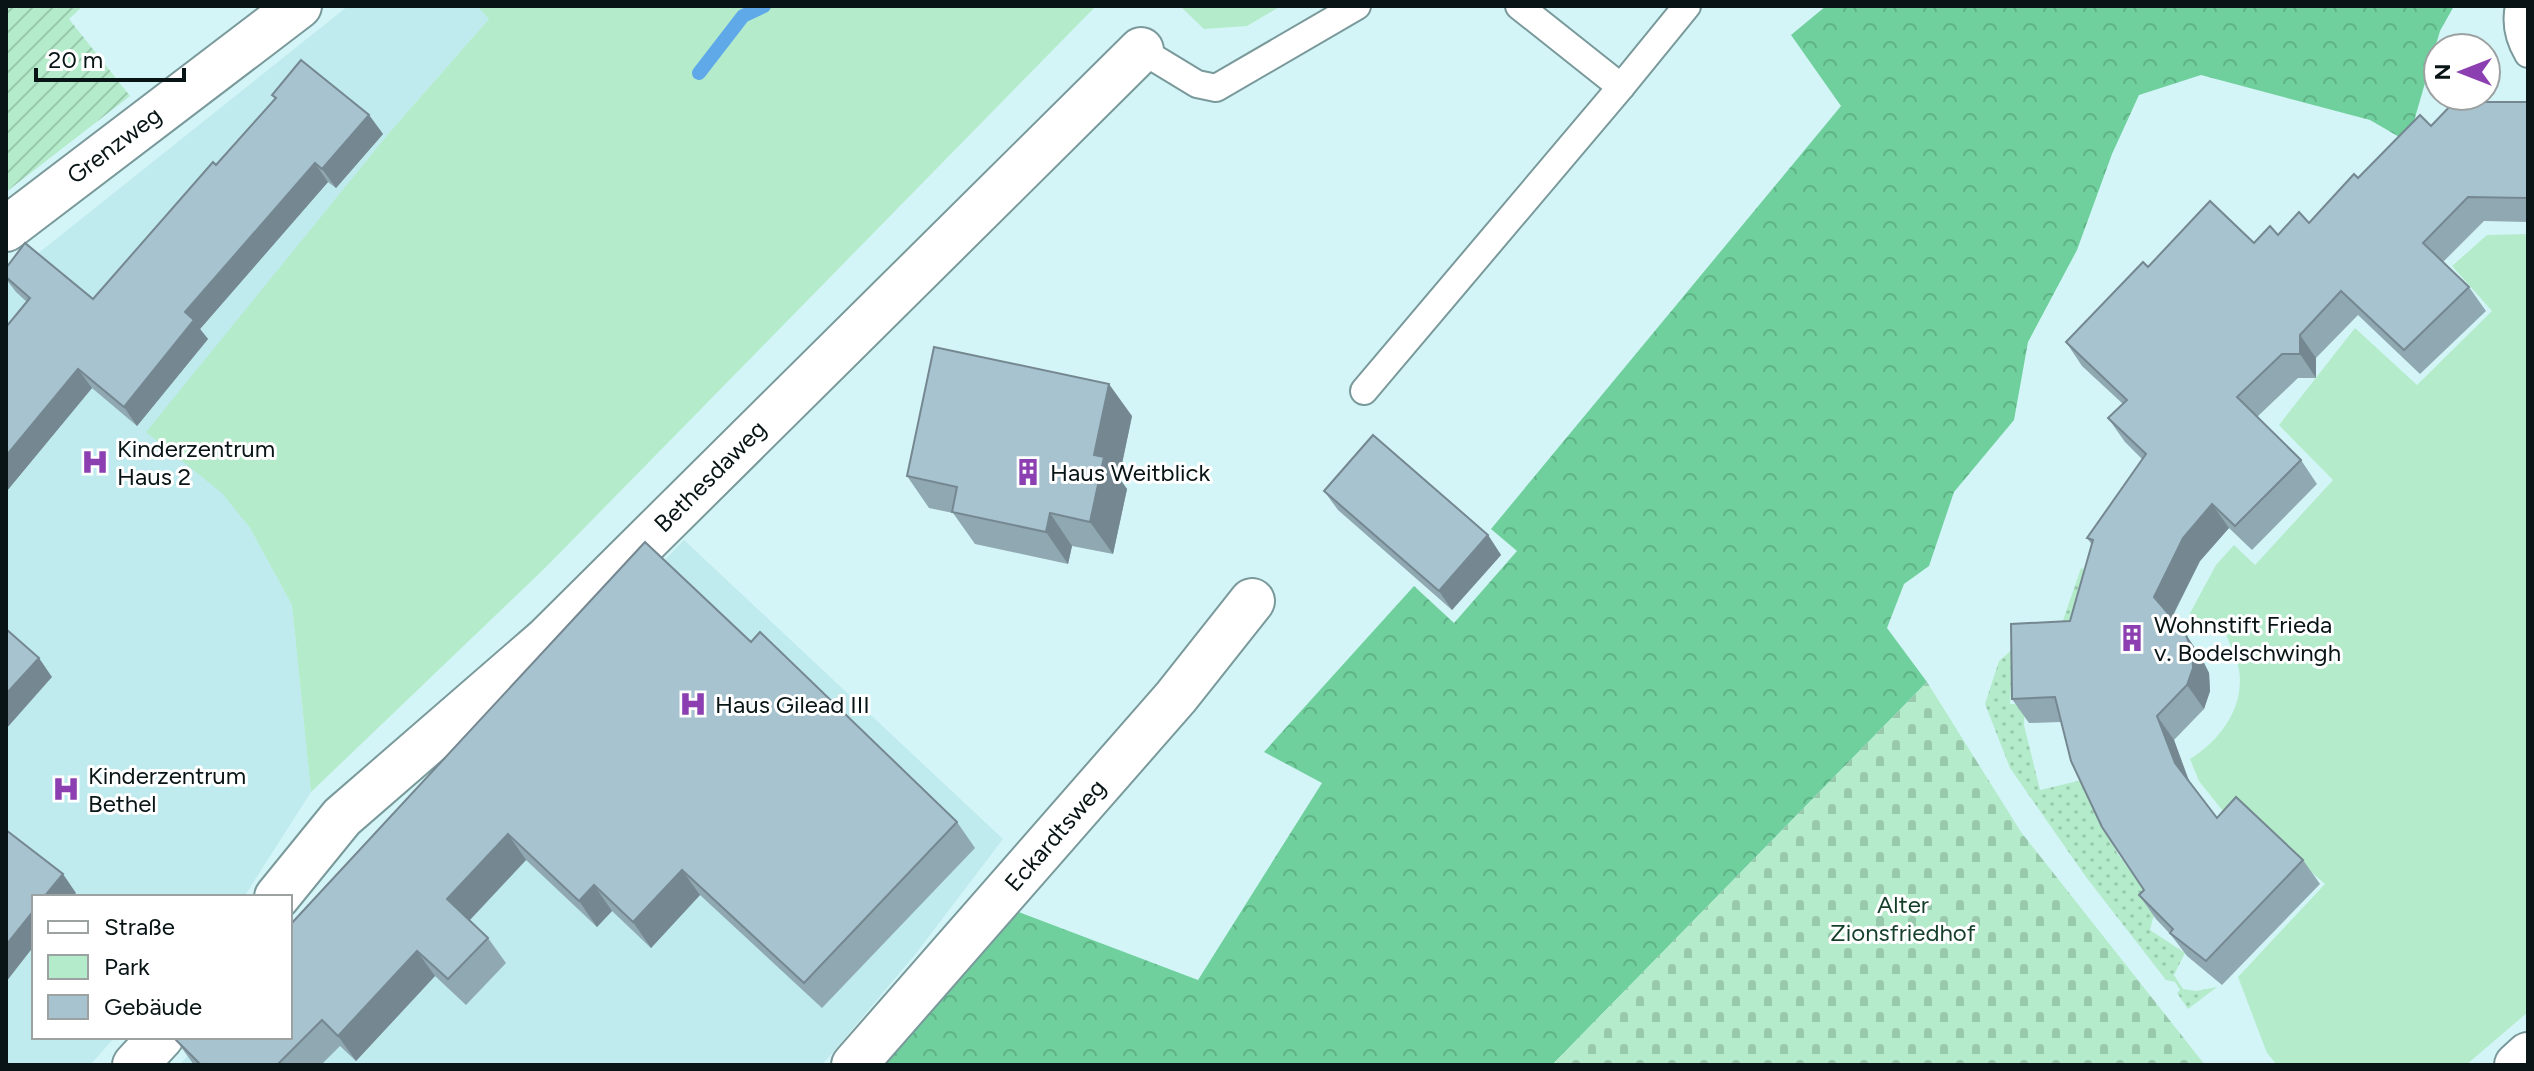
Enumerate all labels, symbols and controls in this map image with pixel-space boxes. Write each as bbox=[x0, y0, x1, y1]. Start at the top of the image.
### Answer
scale bar bbox=[36, 32, 184, 82]
north arrow bbox=[2422, 32, 2502, 112]
text: 20 m bbox=[48, 45, 103, 74]
text: N bbox=[2429, 63, 2456, 81]
street label: Grenzweg bbox=[61, 100, 167, 190]
street label: Bethesdaweg bbox=[648, 414, 772, 538]
place label: Kinderzentrum Haus 2 bbox=[117, 434, 275, 491]
hospital icon: Kinderzentrum Haus 2 bbox=[80, 447, 110, 477]
building icon: Haus Weitblick bbox=[1013, 457, 1043, 487]
place label: Haus Weitblick bbox=[1050, 458, 1210, 487]
place label: Wohnstift Frieda v. Bodelschwingh bbox=[2154, 610, 2341, 667]
building icon: Wohnstift Frieda v. Bodelschwingh bbox=[2117, 623, 2147, 653]
hospital icon: Haus Gilead III bbox=[678, 689, 708, 719]
place label: Haus Gilead III bbox=[715, 690, 870, 719]
place label: Kinderzentrum Bethel bbox=[88, 761, 246, 818]
street label: Eckardtsweg bbox=[998, 773, 1112, 897]
hospital icon: Kinderzentrum Bethel bbox=[51, 774, 81, 804]
park label: Alter Zionsfriedhof bbox=[1830, 890, 1976, 947]
legend bbox=[32, 895, 292, 1039]
text: Straße bbox=[104, 912, 175, 941]
text: Park bbox=[104, 952, 150, 981]
text: Gebäude bbox=[104, 992, 202, 1021]

